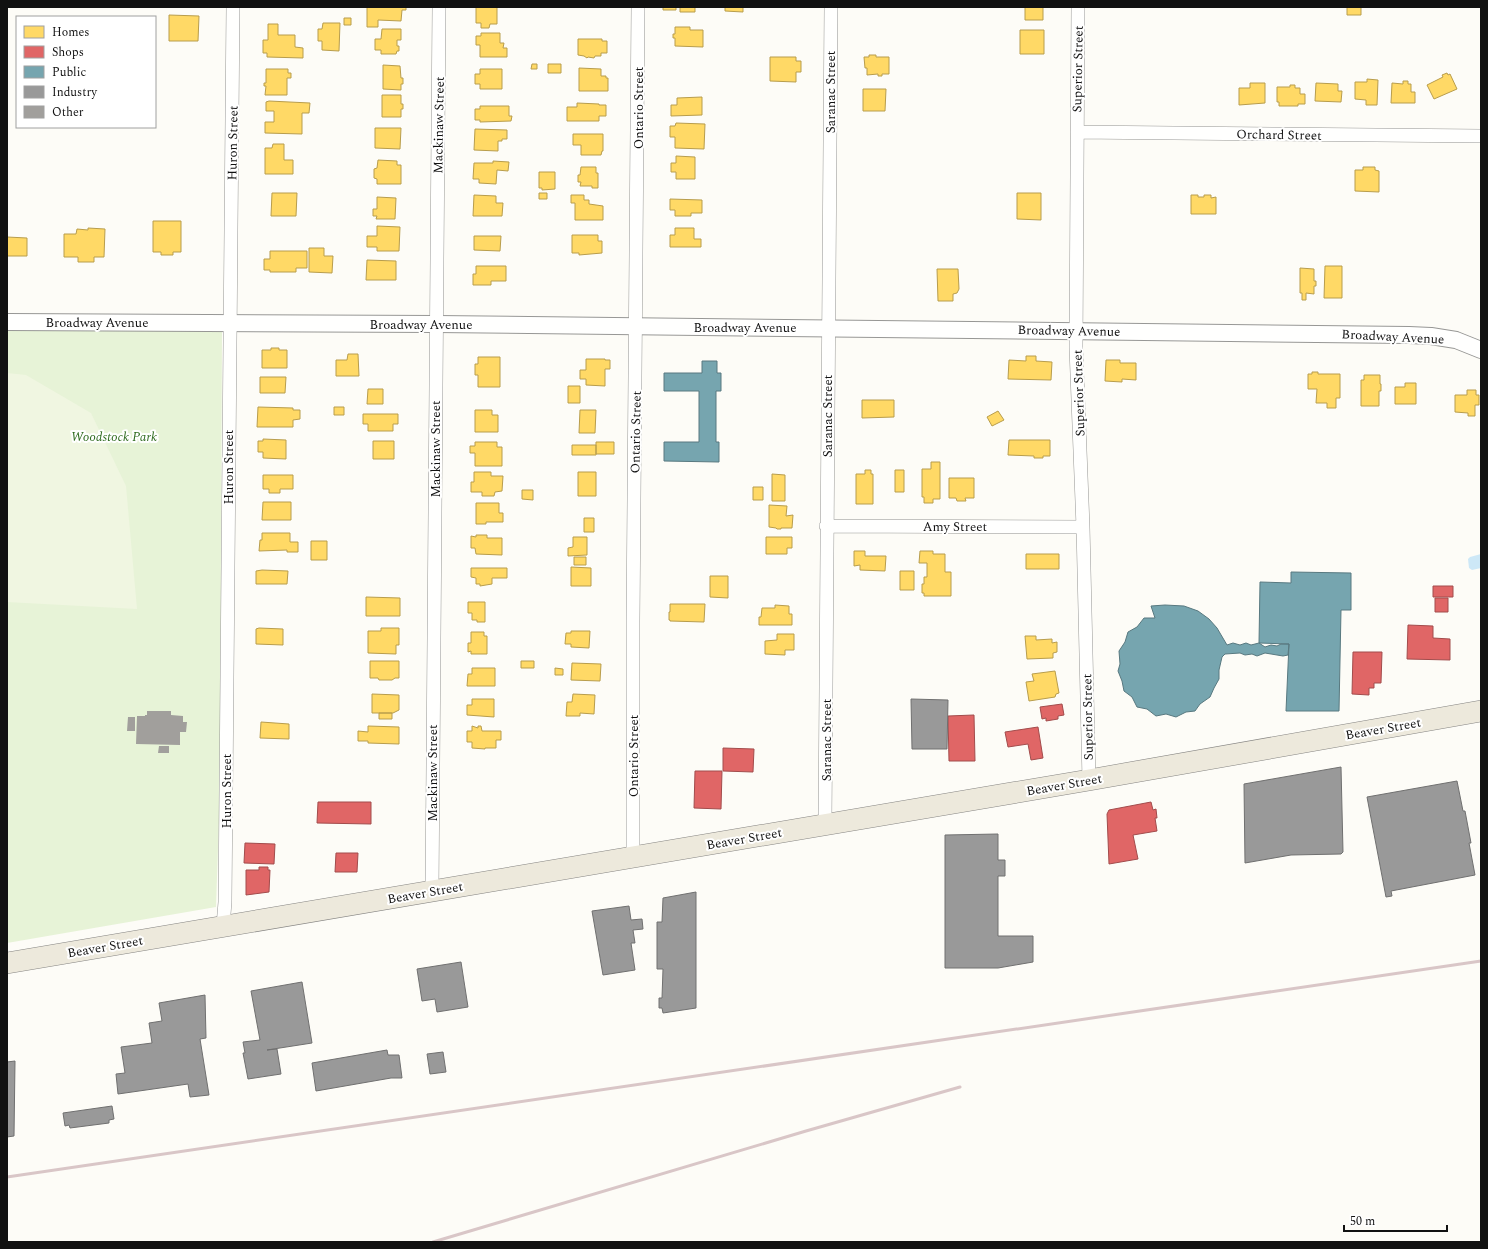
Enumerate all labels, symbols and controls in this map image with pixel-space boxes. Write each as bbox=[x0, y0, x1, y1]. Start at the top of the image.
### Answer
legend bbox=[16, 16, 156, 128]
text: Homes bbox=[52, 23, 90, 42]
street label: Superior Street bbox=[1067, 25, 1089, 113]
text: Shops bbox=[52, 43, 84, 62]
street label: Saranac Street bbox=[821, 50, 841, 133]
text: Public bbox=[52, 63, 86, 82]
street label: Ontario Street bbox=[629, 66, 649, 149]
street label: Mackinaw Street bbox=[428, 76, 450, 174]
text: Industry bbox=[52, 83, 98, 102]
text: Other bbox=[52, 103, 84, 122]
street label: Huron Street bbox=[222, 105, 244, 181]
street label: Orchard Street bbox=[1236, 124, 1322, 146]
street label: Broadway Avenue bbox=[46, 313, 148, 333]
street label: Broadway Avenue bbox=[370, 315, 472, 335]
street label: Broadway Avenue bbox=[694, 318, 796, 338]
street label: Broadway Avenue bbox=[1017, 320, 1121, 342]
street label: Broadway Avenue bbox=[1341, 324, 1445, 350]
street label: Superior Street bbox=[1067, 349, 1091, 437]
street label: Saranac Street bbox=[818, 374, 838, 457]
street label: Ontario Street bbox=[625, 390, 647, 474]
street label: Mackinaw Street bbox=[426, 400, 446, 498]
park label: Woodstock Park bbox=[71, 427, 157, 447]
street label: Huron Street bbox=[219, 429, 239, 504]
street label: Amy Street bbox=[923, 517, 988, 537]
street label: Superior Street bbox=[1077, 673, 1099, 761]
street label: Saranac Street bbox=[817, 698, 837, 781]
street label: Beaver Street bbox=[1344, 712, 1423, 745]
street label: Ontario Street bbox=[624, 714, 644, 797]
street label: Mackinaw Street bbox=[423, 724, 443, 822]
street label: Huron Street bbox=[217, 753, 237, 828]
street label: Beaver Street bbox=[1025, 768, 1104, 801]
street label: Beaver Street bbox=[705, 822, 784, 855]
street label: Beaver Street bbox=[386, 876, 465, 909]
street label: Beaver Street bbox=[66, 930, 145, 963]
scale bar bbox=[1344, 1207, 1447, 1233]
text: 50 m bbox=[1350, 1212, 1375, 1231]

